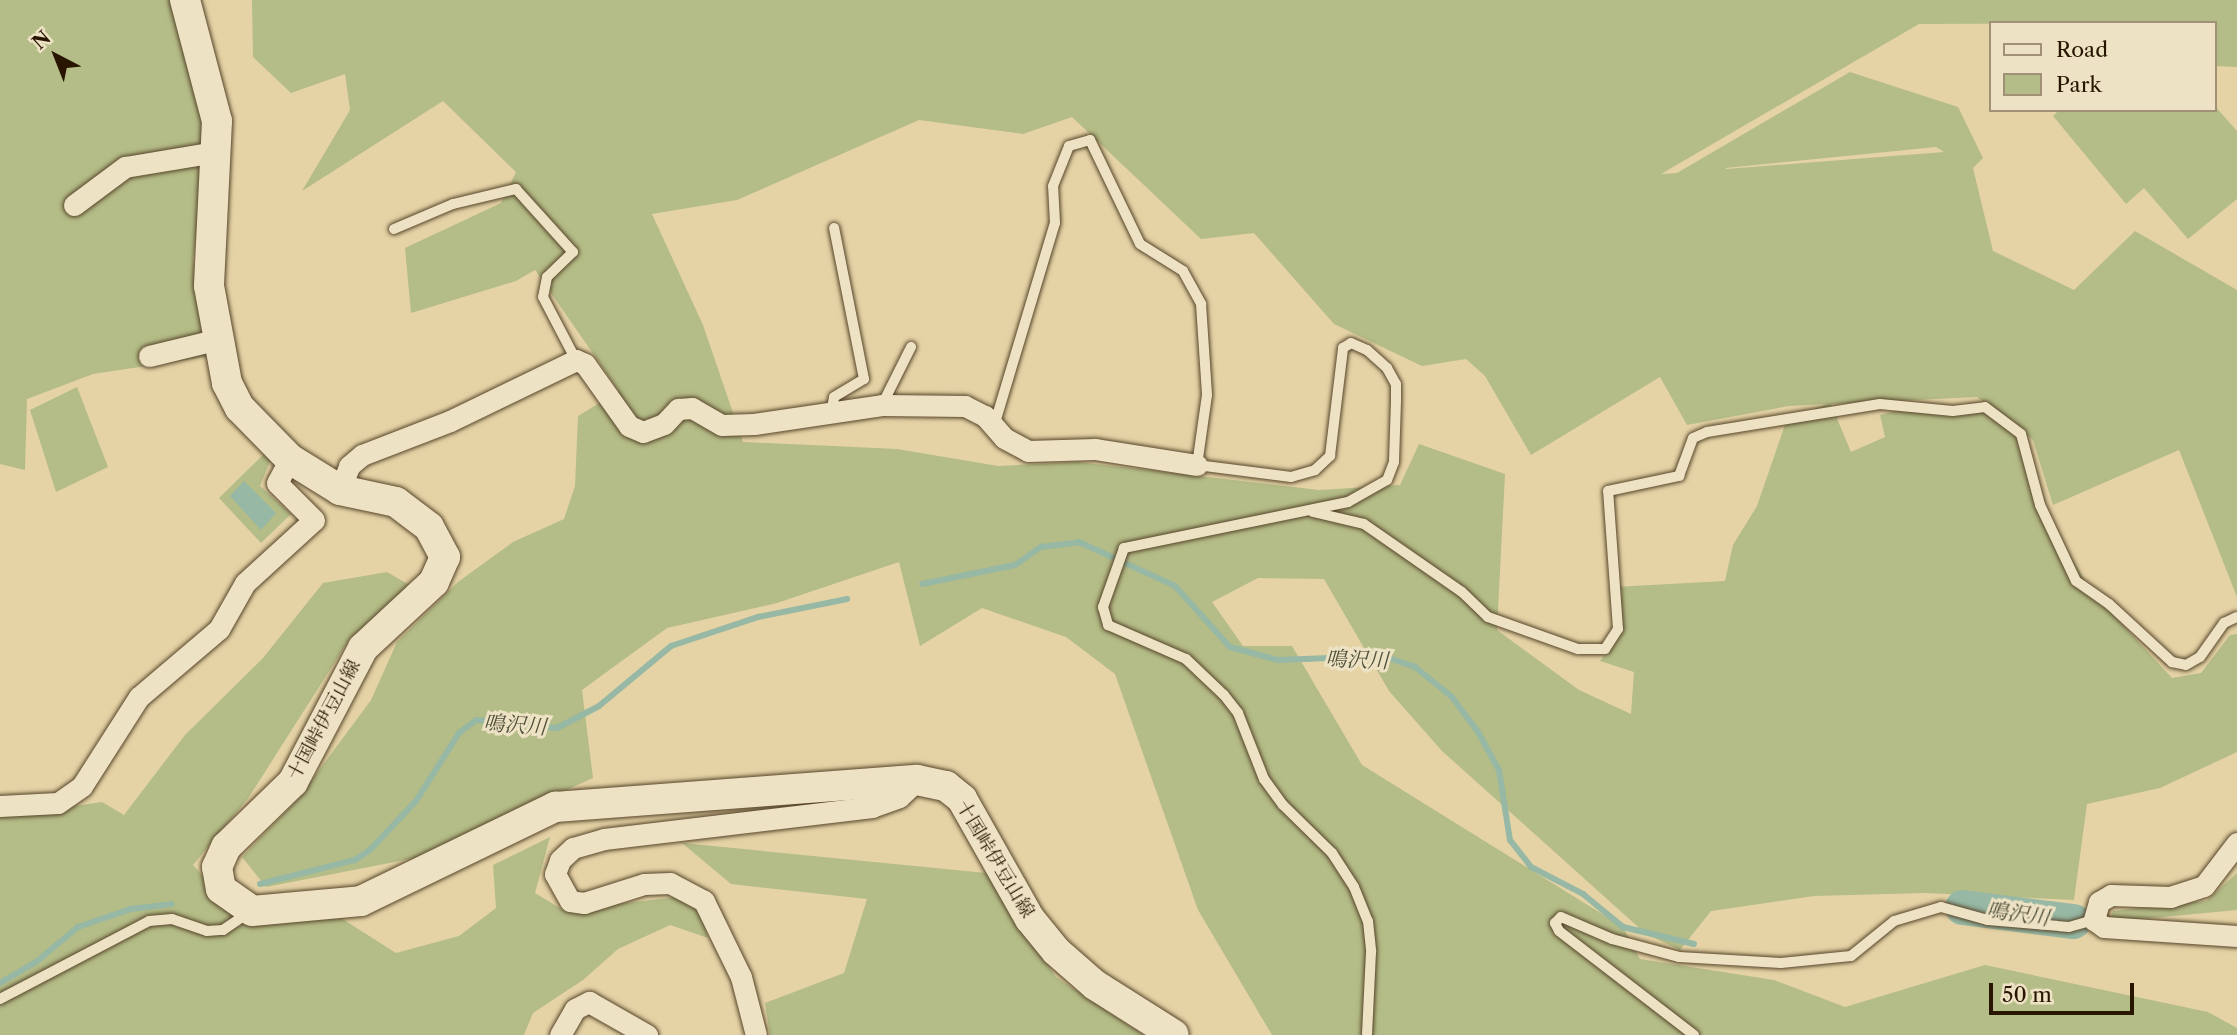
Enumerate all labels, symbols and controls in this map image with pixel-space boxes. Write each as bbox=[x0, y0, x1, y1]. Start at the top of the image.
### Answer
north arrow bbox=[21, 21, 91, 91]
legend bbox=[1988, 21, 2216, 112]
text: N bbox=[28, 26, 55, 54]
text: Road bbox=[2056, 37, 2108, 62]
text: Park bbox=[2056, 72, 2102, 97]
water label: 鳴沢川 bbox=[1325, 646, 1389, 674]
street label: 十国峠伊豆山線 bbox=[283, 656, 365, 784]
water label: 鳴沢川 bbox=[483, 710, 547, 740]
street label: 十国峠伊豆山線 bbox=[951, 796, 1039, 922]
water label: 鳴沢川 bbox=[1985, 897, 2051, 931]
scale bar bbox=[1992, 968, 2137, 1012]
text: 50 m bbox=[2002, 982, 2052, 1007]

